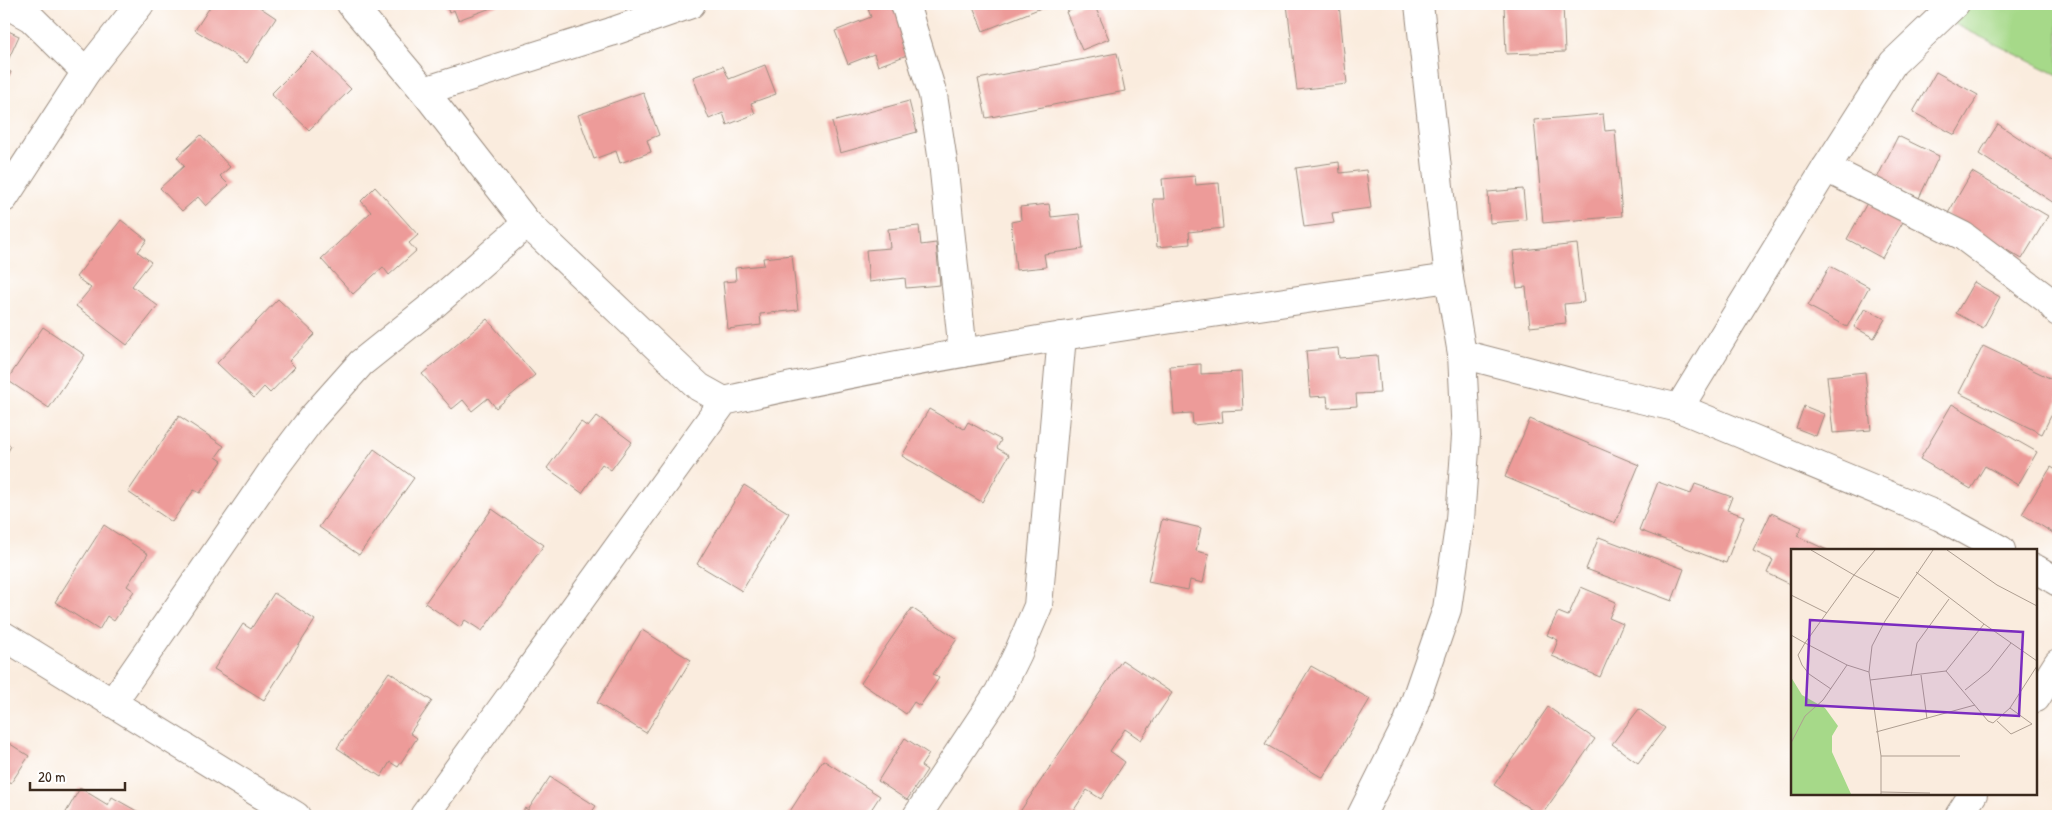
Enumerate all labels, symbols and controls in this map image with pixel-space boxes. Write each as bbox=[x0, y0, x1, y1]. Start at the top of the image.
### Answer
inset map bbox=[1791, 549, 2037, 795]
scale bar bbox=[30, 760, 125, 792]
text: 20 m bbox=[38, 766, 65, 787]

